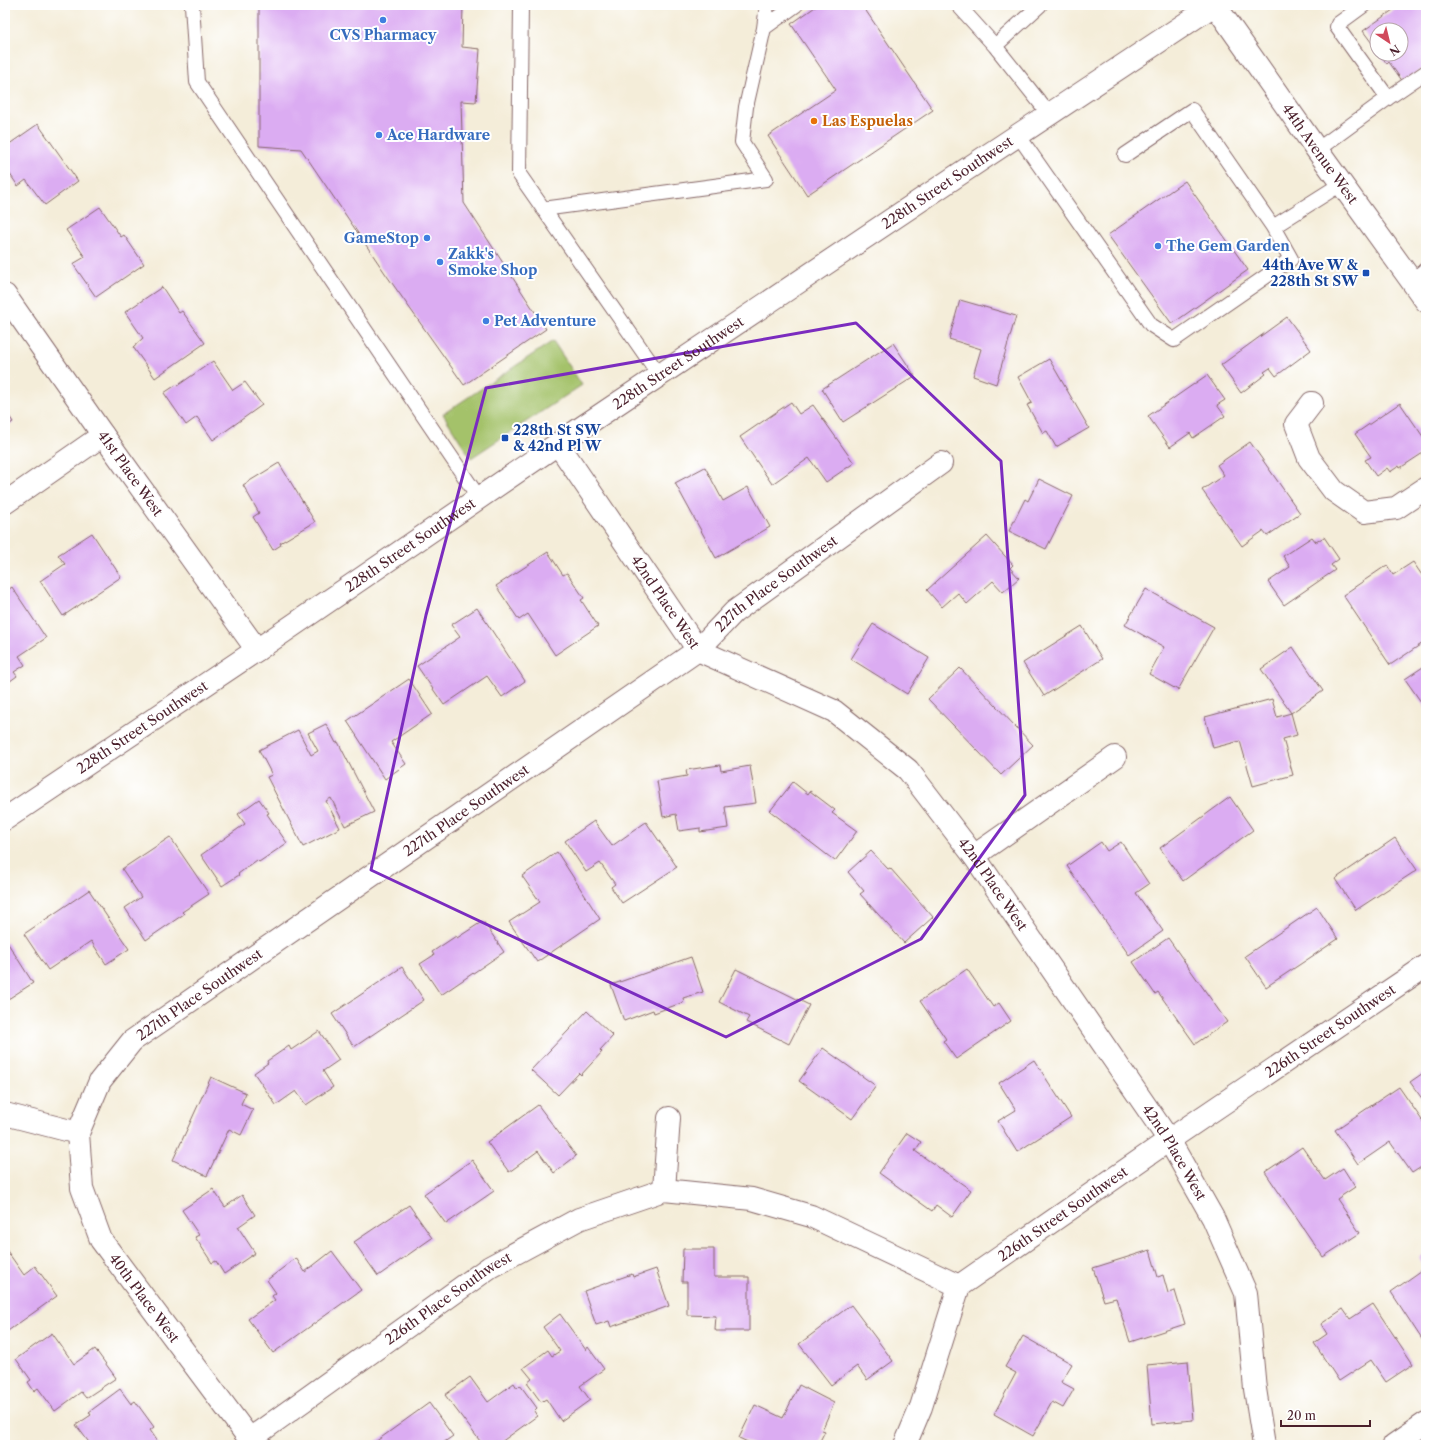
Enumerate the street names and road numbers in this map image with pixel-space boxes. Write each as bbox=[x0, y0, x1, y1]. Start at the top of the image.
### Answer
street label: 44th Avenue West bbox=[1278, 100, 1362, 207]
street label: 228th Street Southwest bbox=[878, 132, 1016, 233]
street label: 228th Street Southwest bbox=[609, 312, 747, 413]
street label: 41st Place West bbox=[94, 427, 167, 520]
street label: 228th Street Southwest bbox=[341, 494, 479, 596]
street label: 227th Place Southwest bbox=[711, 532, 841, 636]
street label: 42nd Place West bbox=[627, 552, 704, 652]
street label: 228th Street Southwest bbox=[73, 677, 211, 778]
street label: 227th Place Southwest bbox=[399, 760, 532, 860]
street label: 42nd Place West bbox=[954, 834, 1032, 934]
street label: 227th Place Southwest bbox=[133, 945, 266, 1044]
street label: 226th Street Southwest bbox=[1261, 980, 1399, 1082]
street label: 42nd Place West bbox=[1138, 1101, 1210, 1204]
street label: 226th Street Southwest bbox=[994, 1163, 1131, 1265]
street label: 226th Place Southwest bbox=[381, 1248, 515, 1349]
street label: 40th Place West bbox=[105, 1250, 183, 1346]

